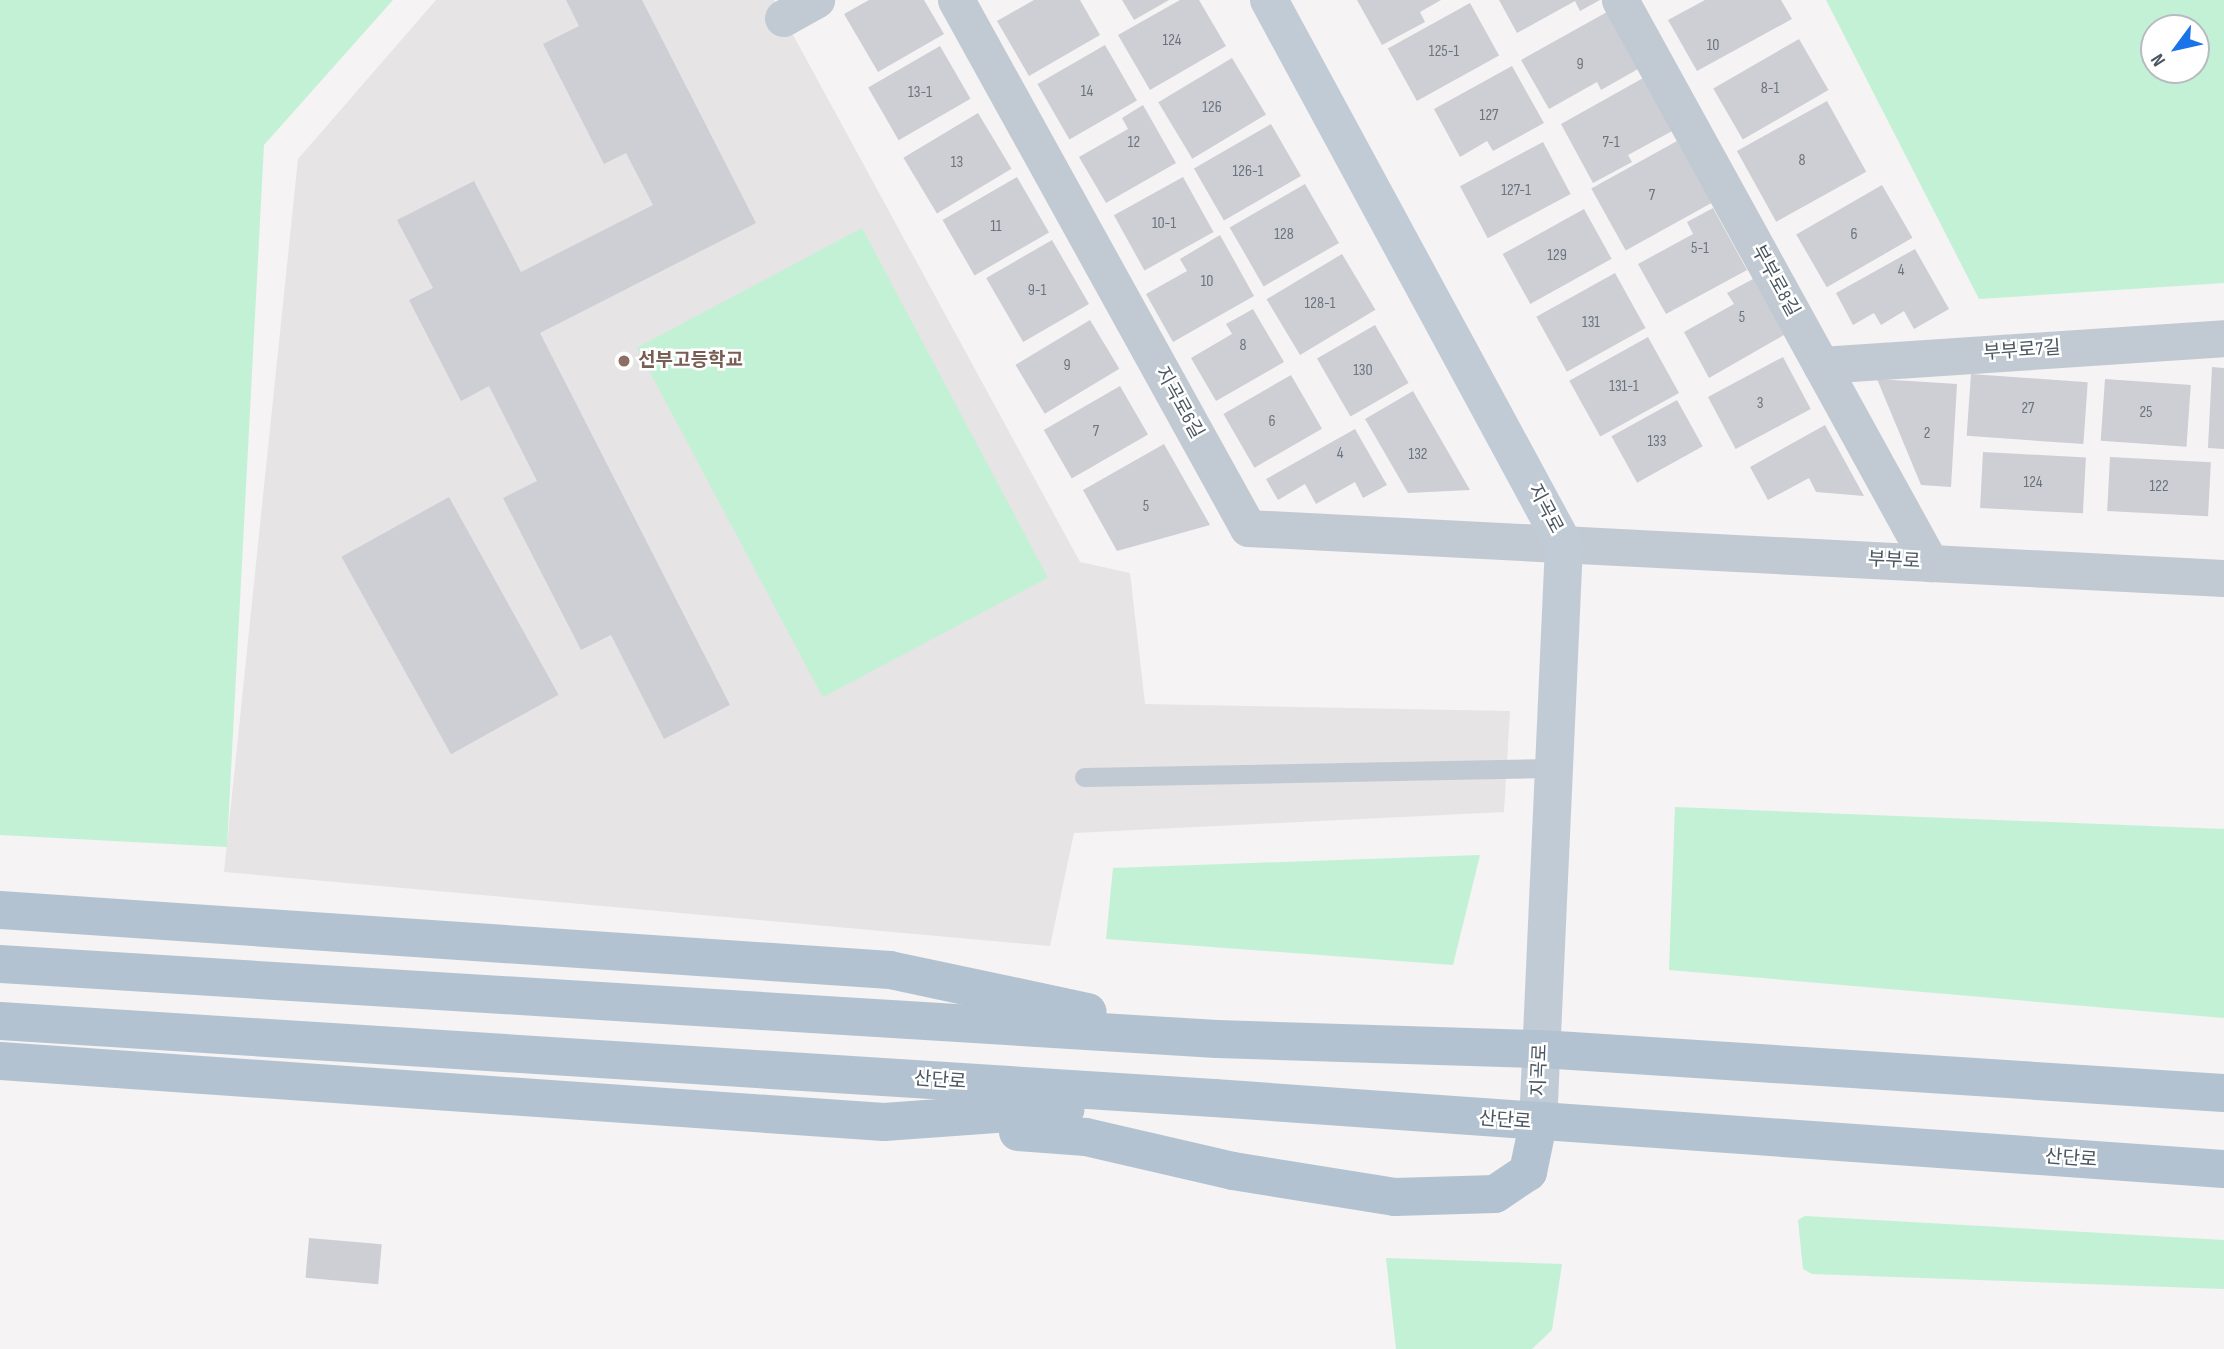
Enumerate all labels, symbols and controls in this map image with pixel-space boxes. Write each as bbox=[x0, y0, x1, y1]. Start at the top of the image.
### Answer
north arrow bbox=[2140, 14, 2210, 84]
house number: 124 bbox=[1163, 31, 1181, 51]
house number: 10 bbox=[1707, 36, 1719, 56]
house number: 125-1 bbox=[1429, 42, 1459, 62]
text: N bbox=[2146, 49, 2171, 70]
house number: 9 bbox=[1576, 55, 1584, 75]
house number: 8-1 bbox=[1761, 79, 1779, 99]
house number: 14 bbox=[1081, 82, 1093, 102]
house number: 13-1 bbox=[908, 83, 932, 103]
house number: 126 bbox=[1202, 98, 1222, 118]
house number: 127 bbox=[1480, 106, 1498, 126]
house number: 12 bbox=[1128, 133, 1140, 153]
house number: 7-1 bbox=[1602, 133, 1620, 153]
house number: 8 bbox=[1798, 151, 1806, 171]
house number: 13 bbox=[951, 153, 963, 173]
house number: 126-1 bbox=[1233, 162, 1263, 182]
house number: 127-1 bbox=[1501, 181, 1531, 201]
house number: 7 bbox=[1649, 186, 1655, 206]
house number: 10-1 bbox=[1152, 214, 1176, 234]
house number: 11 bbox=[990, 217, 1002, 237]
house number: 128 bbox=[1274, 225, 1294, 245]
house number: 6 bbox=[1850, 225, 1858, 245]
house number: 5-1 bbox=[1691, 239, 1709, 259]
street label: 부부로8길 bbox=[1746, 241, 1804, 321]
house number: 129 bbox=[1547, 246, 1567, 266]
house number: 4 bbox=[1898, 261, 1904, 281]
house number: 10 bbox=[1201, 272, 1213, 292]
house number: 9-1 bbox=[1028, 281, 1046, 301]
house number: 128-1 bbox=[1305, 294, 1335, 314]
house number: 5 bbox=[1739, 308, 1745, 328]
house number: 131 bbox=[1582, 313, 1600, 333]
house number: 8 bbox=[1239, 336, 1247, 356]
street label: 부부로7길 bbox=[1983, 337, 2061, 365]
place label: 선부고등학교 bbox=[638, 350, 743, 372]
marker: 선부고등학교 bbox=[616, 353, 632, 369]
house number: 9 bbox=[1063, 356, 1071, 376]
house number: 130 bbox=[1353, 361, 1373, 381]
street label: 지곡로6길 bbox=[1150, 363, 1208, 443]
house number: 131-1 bbox=[1609, 377, 1639, 397]
house number: 3 bbox=[1757, 394, 1763, 414]
house number: 27 bbox=[2021, 399, 2035, 419]
house number: 25 bbox=[2139, 403, 2153, 423]
house number: 6 bbox=[1268, 412, 1276, 432]
house number: 7 bbox=[1093, 422, 1099, 442]
house number: 2 bbox=[1924, 424, 1930, 444]
house number: 133 bbox=[1647, 432, 1667, 452]
house number: 4 bbox=[1337, 444, 1343, 464]
house number: 132 bbox=[1409, 445, 1427, 465]
house number: 124 bbox=[2024, 473, 2042, 493]
house number: 122 bbox=[2150, 477, 2168, 497]
street label: 지곡로 bbox=[1523, 480, 1567, 538]
house number: 5 bbox=[1143, 497, 1149, 517]
street label: 부부로 bbox=[1867, 548, 1921, 574]
street label: 지곡로 bbox=[1528, 1043, 1552, 1097]
street label: 산단로 bbox=[913, 1068, 967, 1094]
street label: 산단로 bbox=[1478, 1108, 1532, 1134]
street label: 산단로 bbox=[2044, 1146, 2098, 1172]

